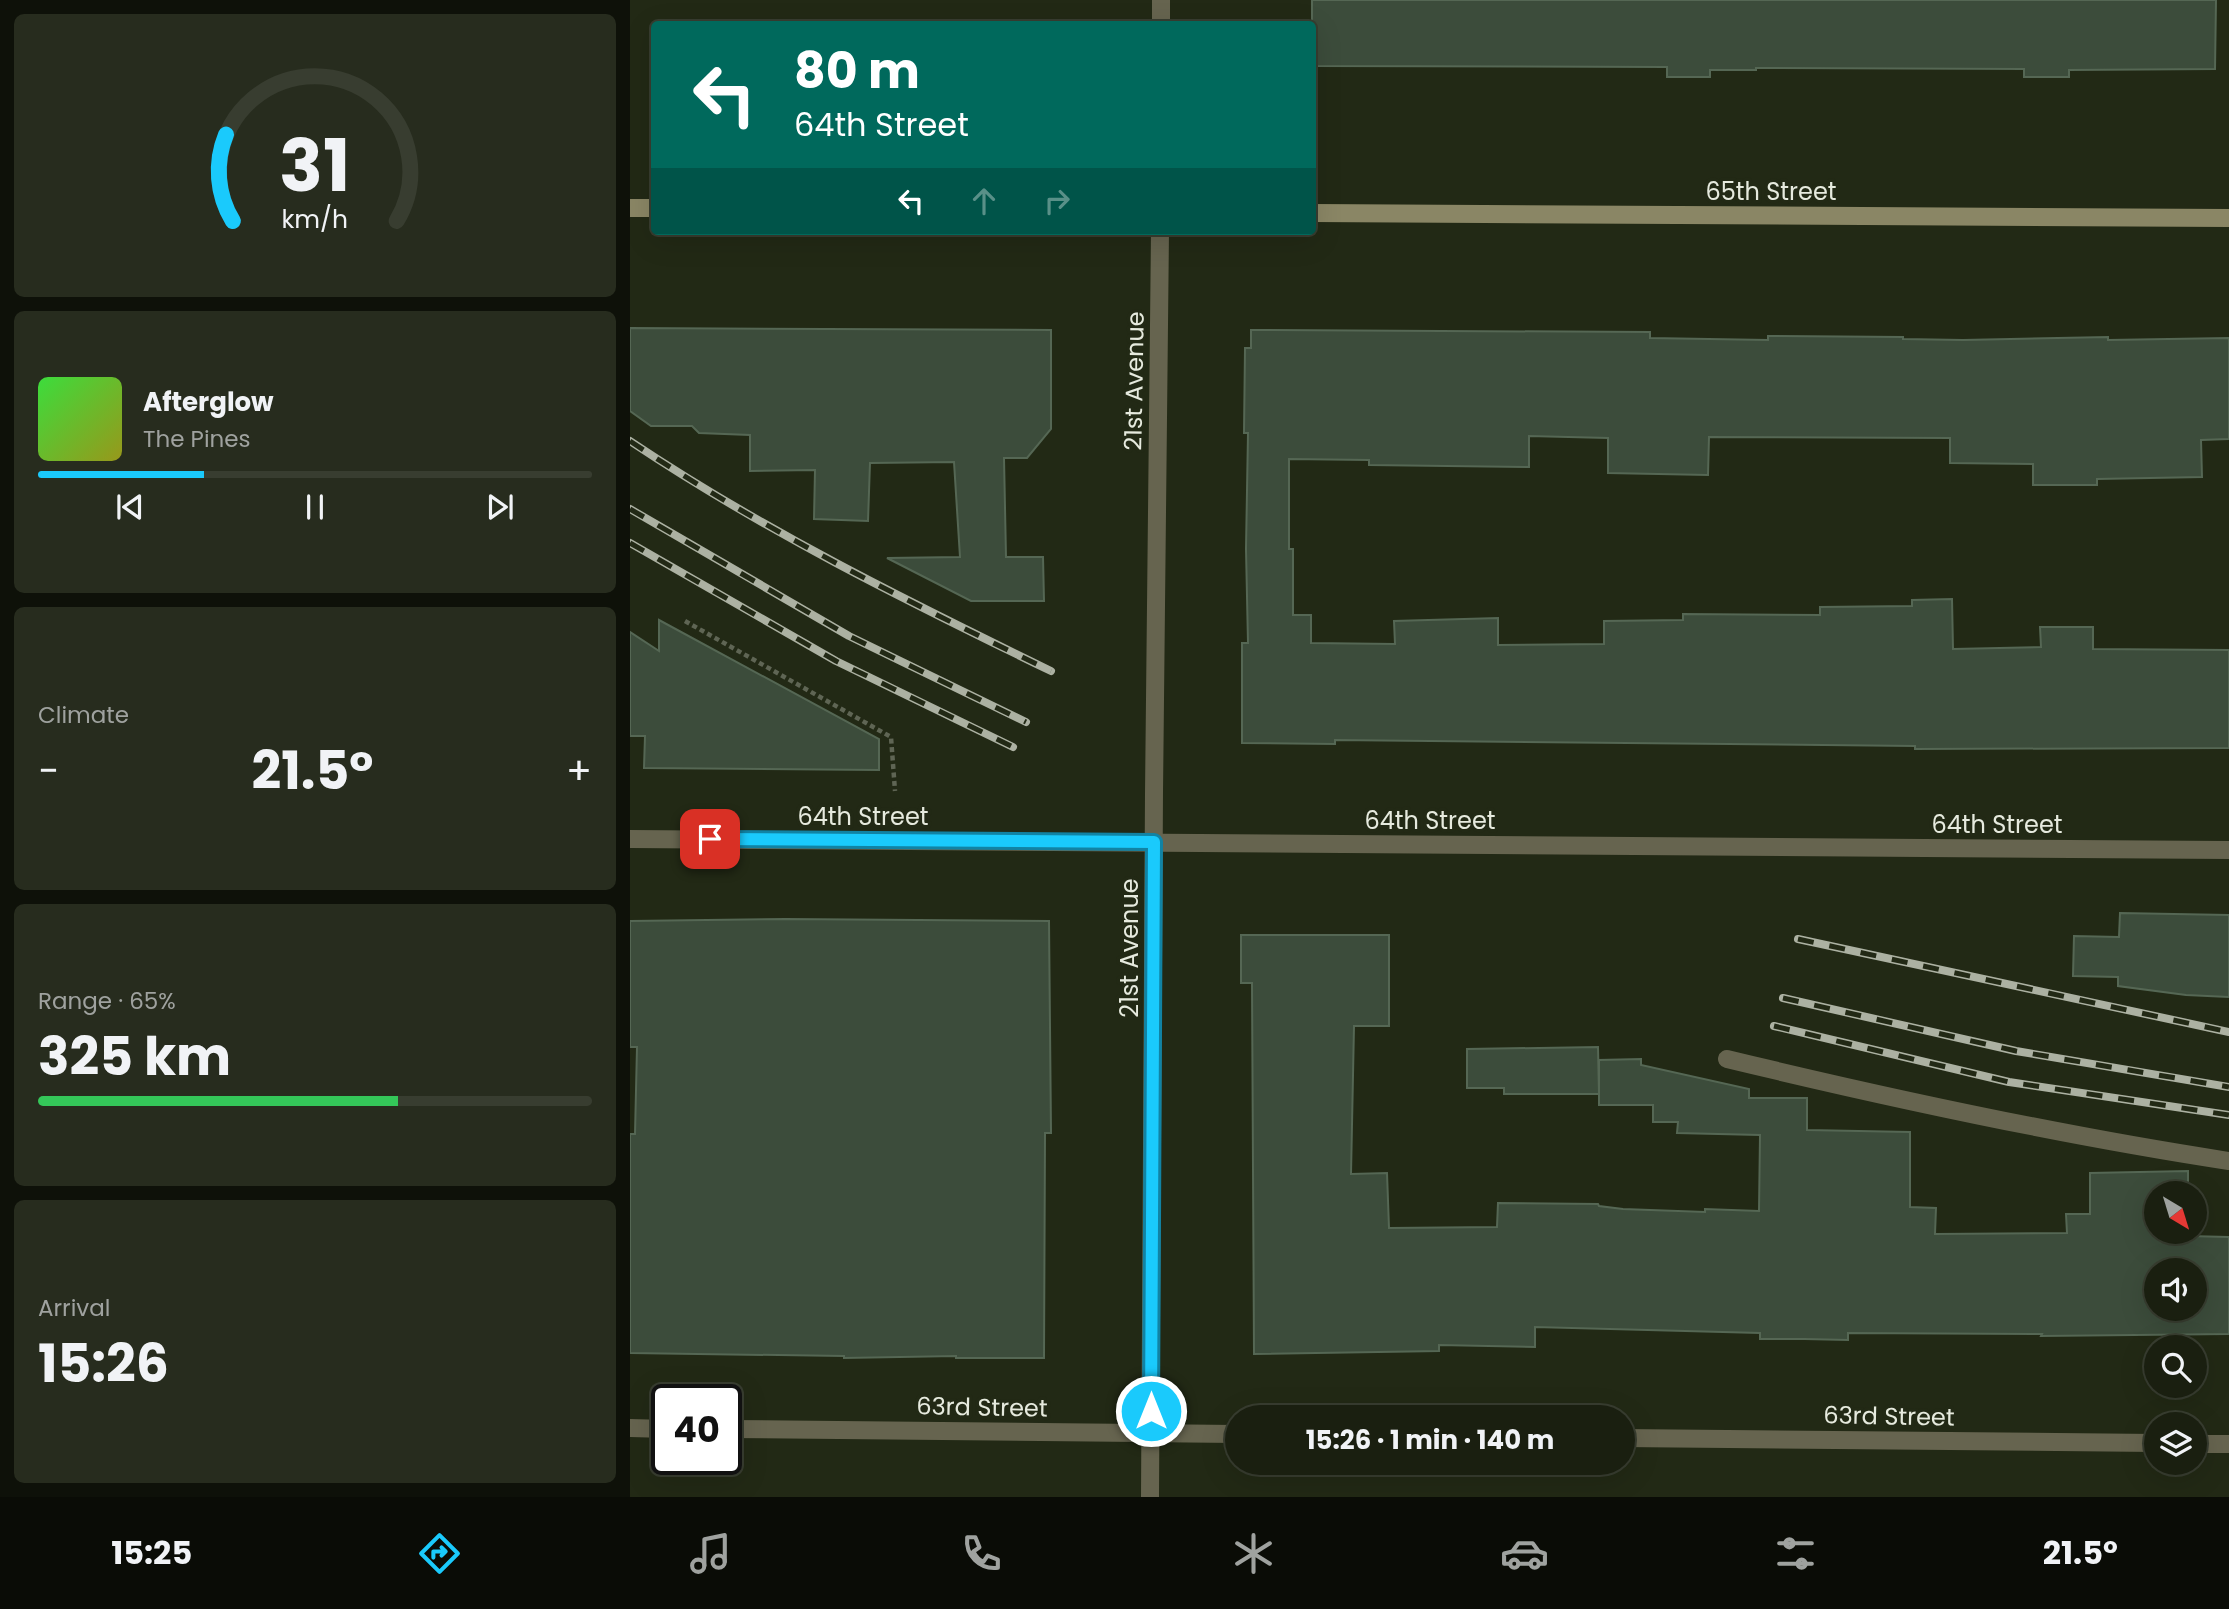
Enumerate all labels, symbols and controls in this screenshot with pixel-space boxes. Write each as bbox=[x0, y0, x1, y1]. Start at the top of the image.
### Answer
text: 80 m bbox=[794, 37, 920, 105]
icon: left bbox=[679, 49, 770, 140]
text: 64th Street bbox=[794, 102, 969, 147]
text: 31 bbox=[279, 116, 351, 217]
street label: 65th Street bbox=[1705, 175, 1837, 208]
icon: left bbox=[892, 182, 930, 220]
icon: ahead bbox=[965, 182, 1003, 220]
icon: right bbox=[1038, 182, 1076, 220]
text: km/h bbox=[282, 202, 348, 237]
street label: 21st Avenue bbox=[1116, 311, 1152, 451]
text: Afterglow bbox=[143, 384, 274, 420]
text: The Pines bbox=[143, 423, 251, 455]
icon: previous bbox=[111, 488, 149, 526]
icon: pause bbox=[296, 488, 334, 526]
icon: next bbox=[481, 488, 519, 526]
text: Climate bbox=[38, 699, 129, 731]
text: 21.5° bbox=[252, 734, 373, 807]
text: − bbox=[38, 744, 59, 797]
text: + bbox=[566, 744, 592, 797]
street label: 64th Street bbox=[797, 800, 929, 833]
street label: 64th Street bbox=[1364, 804, 1496, 837]
street label: 64th Street bbox=[1931, 808, 2063, 841]
pin bbox=[680, 809, 740, 869]
icon: arrive bbox=[691, 820, 729, 858]
street label: 21st Avenue bbox=[1113, 878, 1146, 1018]
text: Range · 65% bbox=[38, 985, 176, 1017]
text: 325 km bbox=[38, 1020, 231, 1093]
north arrow bbox=[2144, 1181, 2207, 1244]
map controls bbox=[2144, 1181, 2207, 1475]
button: sound bbox=[2144, 1258, 2207, 1321]
text: Arrival bbox=[38, 1292, 110, 1324]
text: 15:26 bbox=[38, 1327, 169, 1400]
button: search bbox=[2144, 1335, 2207, 1398]
position arrow bbox=[1114, 1374, 1188, 1448]
speed limit sign: 40 bbox=[651, 1384, 742, 1475]
street label: 63rd Street bbox=[916, 1389, 1048, 1425]
street label: 63rd Street bbox=[1823, 1398, 1955, 1434]
button: layers bbox=[2144, 1412, 2207, 1475]
text: 15:26 · 1 min · 140 m bbox=[1306, 1422, 1554, 1458]
icon: directions bbox=[415, 1529, 464, 1578]
icon: music bbox=[686, 1529, 735, 1578]
icon: phone bbox=[957, 1529, 1006, 1578]
icon: climate bbox=[1229, 1529, 1278, 1578]
icon: car bbox=[1500, 1529, 1549, 1578]
icon: filters bbox=[1771, 1529, 1820, 1578]
text: 15:25 bbox=[111, 1530, 192, 1575]
text: 21.5° bbox=[2043, 1530, 2118, 1575]

